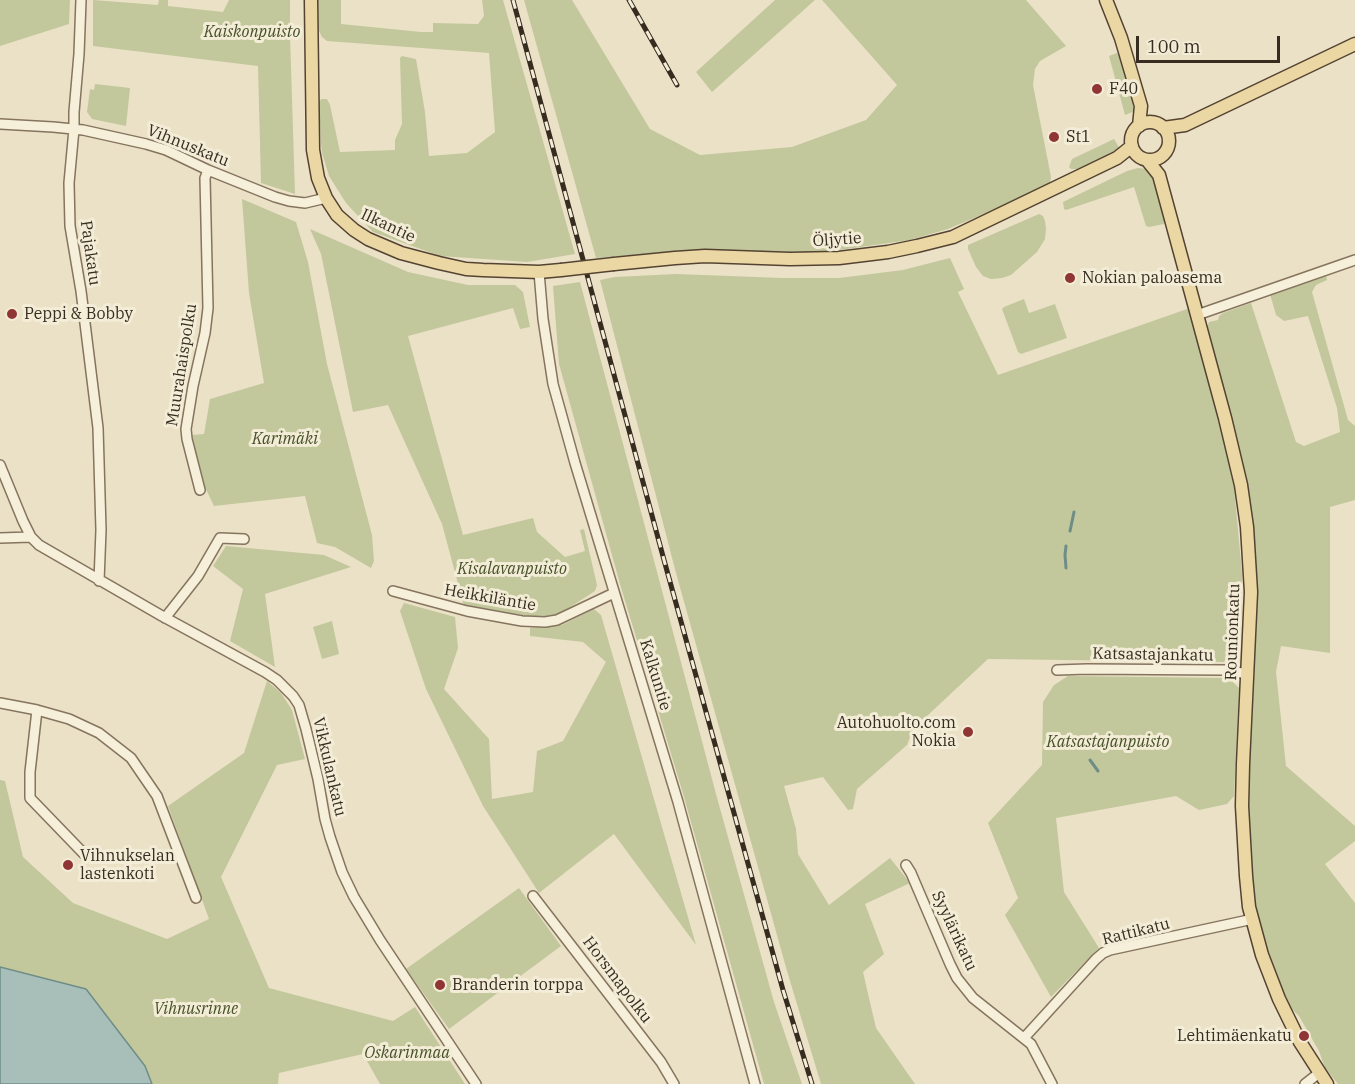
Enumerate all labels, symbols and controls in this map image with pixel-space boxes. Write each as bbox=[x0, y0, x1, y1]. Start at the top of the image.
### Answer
park label: Kaiskonpuisto bbox=[204, 22, 300, 42]
scale bar bbox=[1139, 24, 1283, 62]
text: 100 m bbox=[1147, 35, 1201, 58]
place label: F40 bbox=[1109, 79, 1138, 99]
marker: F40 bbox=[1090, 82, 1104, 96]
street label: Vihnuskatu bbox=[144, 121, 232, 171]
place label: St1 bbox=[1066, 127, 1091, 147]
marker: St1 bbox=[1047, 130, 1061, 144]
street label: Ilkantie bbox=[358, 205, 418, 247]
street label: Pajakatu bbox=[76, 219, 104, 287]
street label: Öljytie bbox=[812, 229, 862, 251]
place label: Nokian paloasema bbox=[1082, 268, 1222, 288]
marker: Nokian paloasema bbox=[1063, 271, 1077, 285]
street label: Muurahaispolku bbox=[163, 302, 201, 428]
place label: Peppi & Bobby bbox=[24, 304, 133, 324]
marker: Peppi & Bobby bbox=[5, 307, 19, 321]
park label: Karimäki bbox=[252, 429, 318, 449]
park label: Kisalavanpuisto bbox=[457, 559, 567, 579]
street label: Heikkiläntie bbox=[443, 580, 537, 616]
street label: Rounionkatu bbox=[1222, 583, 1244, 681]
street label: Kalkuntie bbox=[635, 637, 675, 713]
street label: Katsastajankatu bbox=[1092, 644, 1214, 666]
place label: Autohuolto.com Nokia bbox=[837, 713, 956, 751]
street label: Vikkulankatu bbox=[308, 716, 350, 818]
marker: Autohuolto.com Nokia bbox=[961, 725, 975, 739]
park label: Katsastajanpuisto bbox=[1047, 732, 1169, 752]
place label: Vihnukselan lastenkoti bbox=[80, 846, 175, 884]
marker: Vihnukselan lastenkoti bbox=[61, 858, 75, 872]
street label: Syylärikatu bbox=[927, 888, 981, 974]
street label: Rattikatu bbox=[1100, 914, 1172, 950]
street label: Horsmapolku bbox=[578, 933, 656, 1027]
place label: Branderin torppa bbox=[452, 975, 583, 995]
marker: Branderin torppa bbox=[433, 978, 447, 992]
park label: Vihnusrinne bbox=[154, 999, 238, 1019]
place label: Lehtimäenkatu bbox=[1177, 1026, 1292, 1046]
marker: Lehtimäenkatu bbox=[1297, 1029, 1311, 1043]
park label: Oskarinmaa bbox=[364, 1043, 450, 1063]

